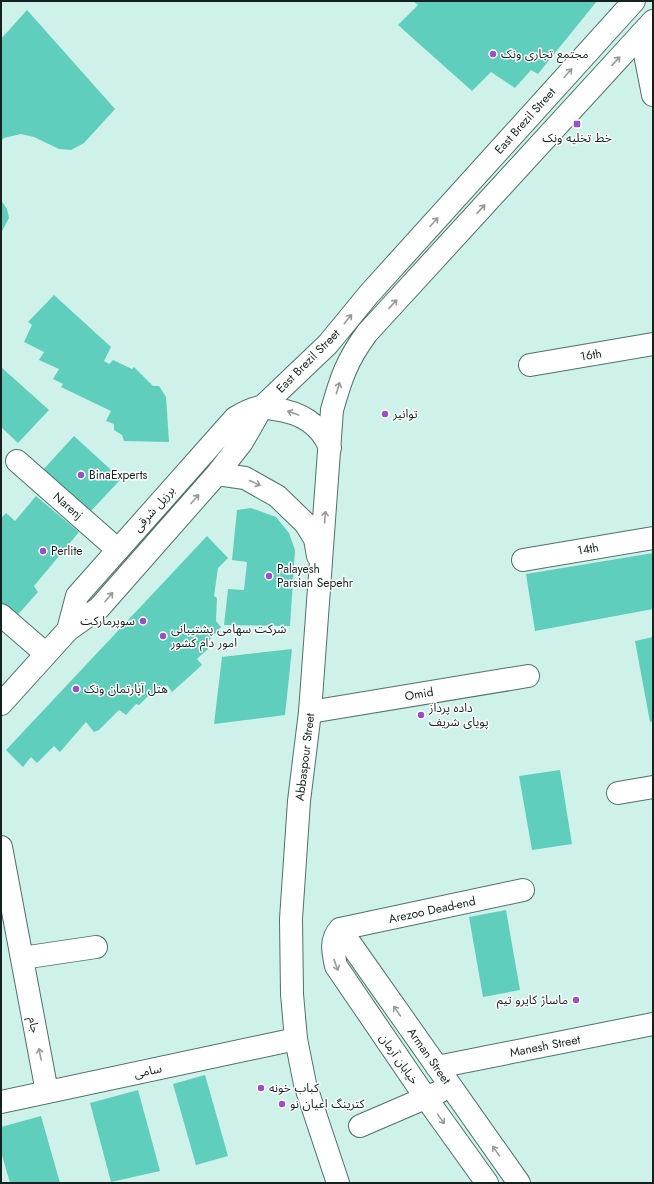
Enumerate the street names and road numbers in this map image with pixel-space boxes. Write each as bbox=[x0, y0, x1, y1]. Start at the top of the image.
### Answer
street label: East Brezil Street bbox=[490, 84, 560, 158]
street label: East Brezil Street bbox=[272, 325, 344, 397]
street label: 16th bbox=[579, 344, 603, 366]
street label: برزیل شرقی bbox=[129, 482, 179, 536]
street label: Narenj bbox=[49, 488, 87, 524]
street label: 14th bbox=[576, 538, 600, 560]
street label: Omid bbox=[403, 683, 435, 705]
street label: Abbaspour Street bbox=[291, 712, 319, 802]
street label: Arezoo Dead-end bbox=[387, 892, 477, 928]
street label: جام bbox=[24, 1015, 44, 1035]
street label: Arman Street bbox=[403, 1024, 455, 1088]
street label: خیابان آرمان bbox=[375, 1030, 423, 1088]
street label: Manesh Street bbox=[508, 1030, 582, 1062]
street label: سامی bbox=[132, 1059, 164, 1083]

